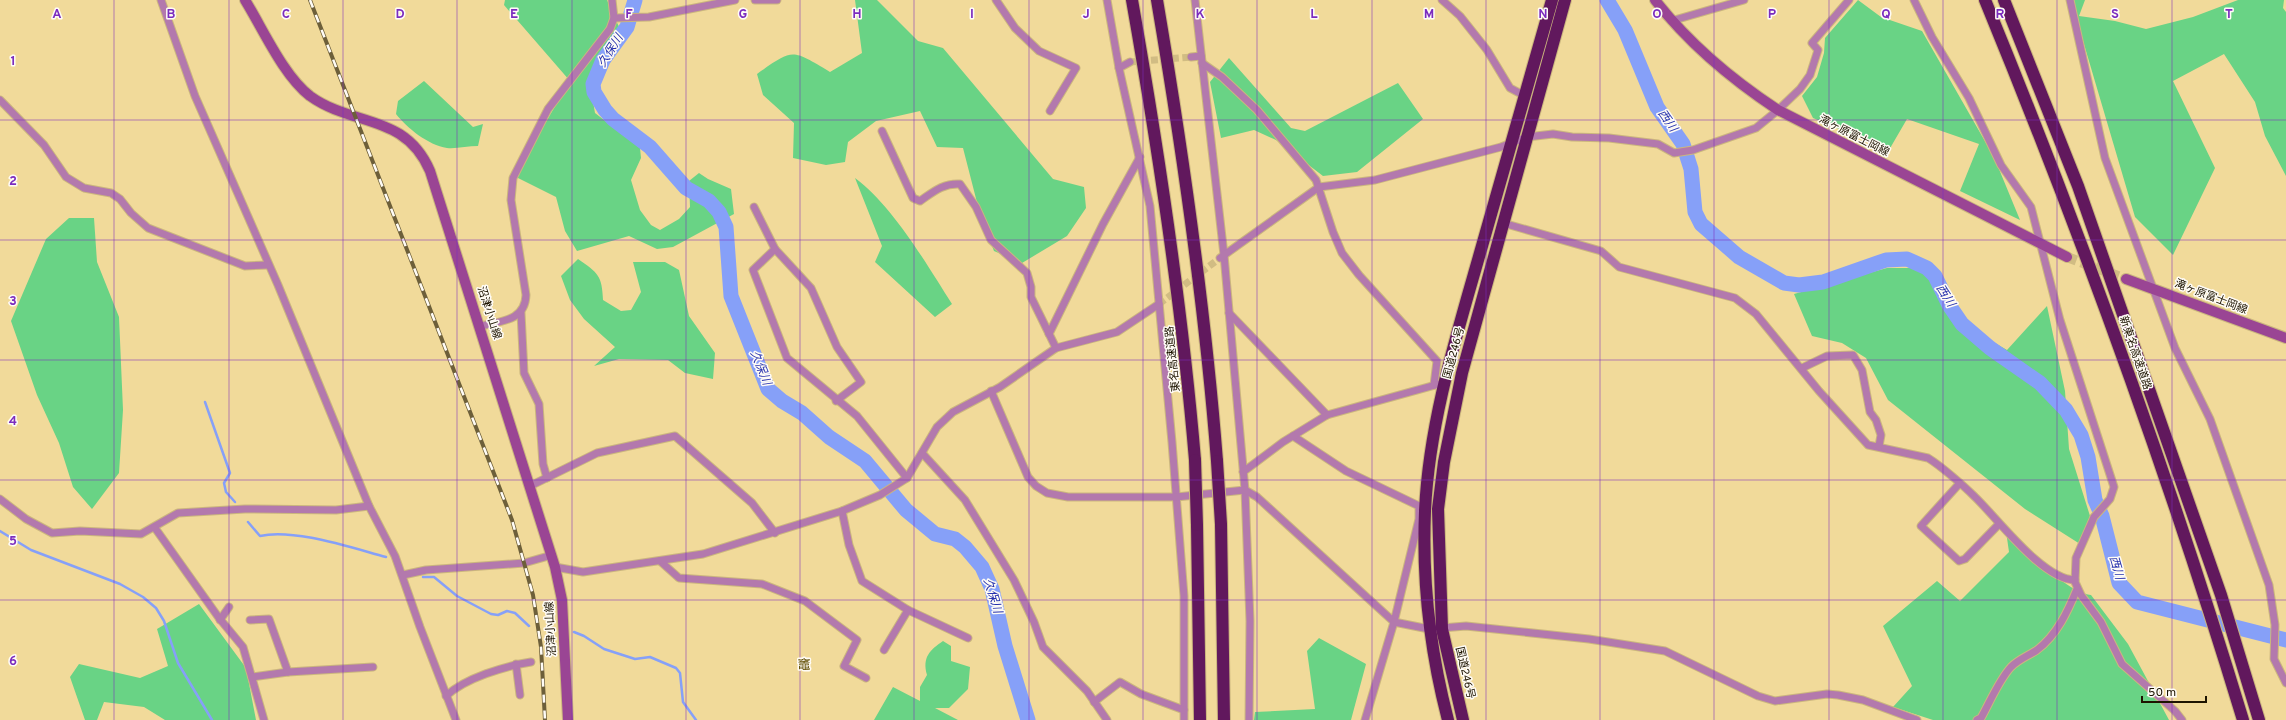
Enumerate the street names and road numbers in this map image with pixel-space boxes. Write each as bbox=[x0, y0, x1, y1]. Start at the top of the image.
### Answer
street label: 滝ヶ原富士岡線 bbox=[1817, 112, 1891, 160]
street label: 滝ヶ原富士岡線 bbox=[2173, 277, 2249, 317]
street label: 沼津小山線 bbox=[474, 285, 504, 341]
street label: 新東名高速道路 bbox=[2116, 314, 2154, 392]
street label: 東名高速道路 bbox=[1163, 325, 1183, 393]
street label: 国道246号 bbox=[1440, 326, 1468, 380]
street label: 沼津小山線 bbox=[543, 601, 559, 657]
street label: 国道246号 bbox=[1452, 646, 1478, 700]

